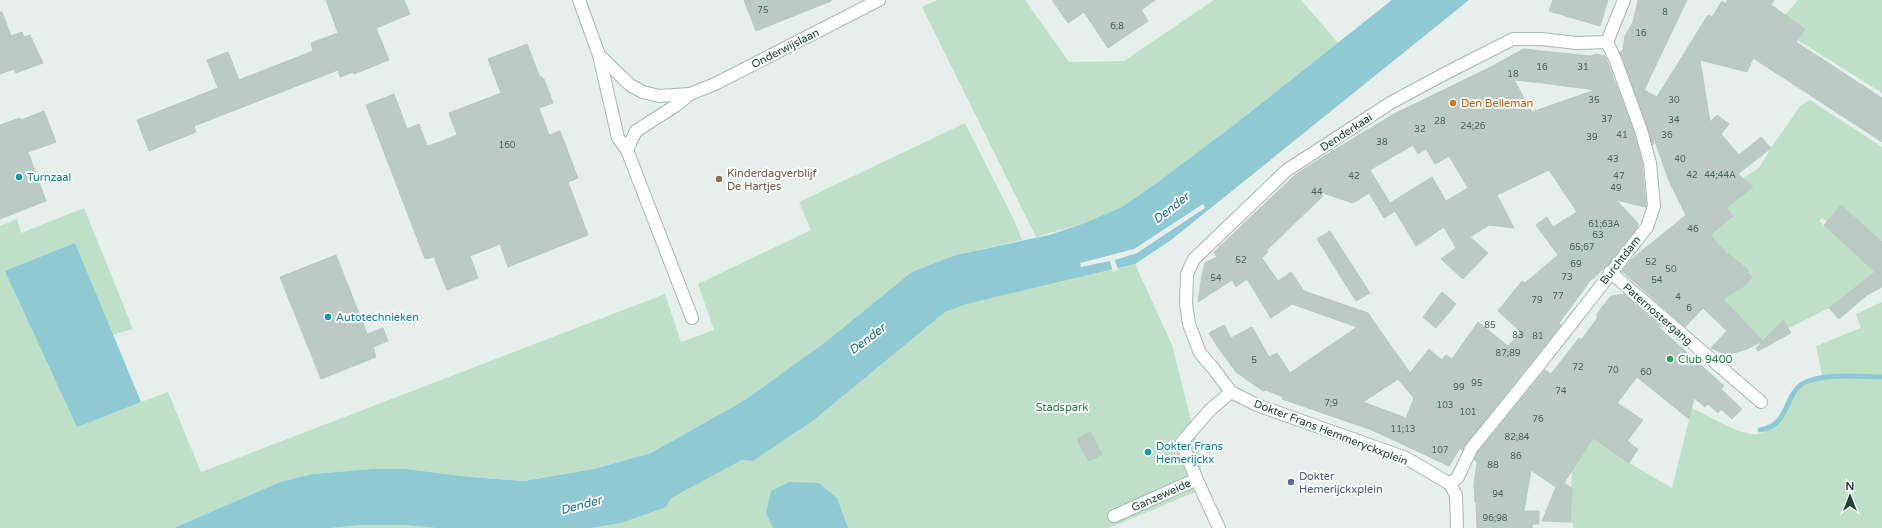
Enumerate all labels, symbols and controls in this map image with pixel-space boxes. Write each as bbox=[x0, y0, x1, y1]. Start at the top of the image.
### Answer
house number: 75 bbox=[757, 5, 769, 16]
house number: 8 bbox=[1662, 7, 1668, 18]
house number: 6;8 bbox=[1110, 21, 1124, 32]
street label: Onderwijslaan bbox=[749, 26, 821, 71]
house number: 16 bbox=[1635, 28, 1647, 39]
house number: 16 bbox=[1536, 62, 1548, 73]
house number: 31 bbox=[1577, 62, 1589, 73]
house number: 18 bbox=[1507, 69, 1519, 80]
house number: 35 bbox=[1588, 95, 1600, 106]
house number: 30 bbox=[1668, 95, 1680, 106]
place label: Den Belleman bbox=[1461, 97, 1533, 110]
marker: Den Belleman bbox=[1448, 98, 1458, 108]
street label: Denderkaai bbox=[1318, 111, 1375, 154]
house number: 37 bbox=[1601, 114, 1613, 125]
house number: 34 bbox=[1668, 115, 1680, 126]
house number: 28 bbox=[1434, 116, 1446, 127]
house number: 24;26 bbox=[1461, 121, 1486, 132]
house number: 32 bbox=[1414, 124, 1426, 135]
house number: 41 bbox=[1616, 130, 1628, 141]
house number: 36 bbox=[1661, 130, 1673, 141]
house number: 39 bbox=[1586, 132, 1598, 143]
house number: 38 bbox=[1376, 137, 1388, 148]
house number: 160 bbox=[499, 140, 516, 151]
house number: 43 bbox=[1607, 154, 1619, 165]
house number: 40 bbox=[1674, 154, 1686, 165]
place label: Kinderdagverblijf De Hartjes bbox=[727, 167, 817, 193]
house number: 42 bbox=[1686, 170, 1698, 181]
house number: 44;44A bbox=[1704, 170, 1736, 181]
place label: Turnzaal bbox=[27, 171, 71, 184]
house number: 42 bbox=[1348, 171, 1360, 182]
house number: 47 bbox=[1613, 171, 1625, 182]
marker: Turnzaal bbox=[14, 172, 24, 182]
marker: Kinderdagverblijf De Hartjes bbox=[714, 174, 724, 184]
house number: 49 bbox=[1610, 183, 1622, 194]
house number: 44 bbox=[1311, 187, 1323, 198]
water label: Dender bbox=[1150, 189, 1193, 226]
house number: 61;63A bbox=[1588, 219, 1620, 230]
house number: 46 bbox=[1687, 224, 1699, 235]
house number: 63 bbox=[1592, 230, 1604, 241]
street label: Burchtdam bbox=[1597, 233, 1643, 287]
house number: 65;67 bbox=[1570, 242, 1595, 253]
house number: 52 bbox=[1235, 255, 1247, 266]
house number: 52 bbox=[1645, 257, 1657, 268]
house number: 69 bbox=[1570, 259, 1582, 270]
house number: 50 bbox=[1665, 264, 1677, 275]
house number: 73 bbox=[1561, 272, 1573, 283]
house number: 54 bbox=[1210, 273, 1222, 284]
house number: 54 bbox=[1651, 275, 1663, 286]
street label: Paternostergang bbox=[1620, 281, 1695, 348]
house number: 77 bbox=[1552, 291, 1564, 302]
house number: 4 bbox=[1675, 292, 1681, 303]
house number: 79 bbox=[1531, 295, 1543, 306]
house number: 6 bbox=[1686, 303, 1692, 314]
place label: Autotechnieken bbox=[336, 311, 419, 324]
marker: Autotechnieken bbox=[323, 312, 333, 322]
water label: Dender bbox=[846, 320, 889, 357]
house number: 85 bbox=[1484, 320, 1496, 331]
house number: 83 bbox=[1512, 330, 1524, 341]
house number: 81 bbox=[1532, 331, 1544, 342]
house number: 87;89 bbox=[1496, 348, 1521, 359]
place label: Club 9400 bbox=[1678, 353, 1733, 366]
marker: Club 9400 bbox=[1665, 354, 1675, 364]
house number: 5 bbox=[1251, 355, 1257, 366]
house number: 72 bbox=[1572, 362, 1584, 373]
house number: 70 bbox=[1607, 365, 1619, 376]
house number: 60 bbox=[1640, 367, 1652, 378]
house number: 95 bbox=[1471, 378, 1483, 389]
house number: 99 bbox=[1453, 382, 1465, 393]
house number: 74 bbox=[1555, 386, 1567, 397]
street label: Dokter Frans Hemmeryckxplein bbox=[1252, 397, 1410, 468]
house number: 7;9 bbox=[1324, 398, 1338, 409]
house number: 103 bbox=[1437, 400, 1453, 411]
park label: Stadspark bbox=[1036, 401, 1088, 414]
house number: 101 bbox=[1460, 407, 1476, 418]
house number: 76 bbox=[1532, 414, 1544, 425]
house number: 11;13 bbox=[1391, 424, 1415, 435]
house number: 82;84 bbox=[1505, 432, 1530, 443]
place label: Dokter Frans Hemerijckx bbox=[1156, 440, 1223, 466]
house number: 107 bbox=[1432, 445, 1449, 456]
marker: Dokter Frans Hemerijckx bbox=[1143, 447, 1153, 457]
house number: 86 bbox=[1510, 451, 1522, 462]
house number: 88 bbox=[1487, 460, 1499, 471]
place label: Dokter Hemerijckxplein bbox=[1299, 470, 1383, 496]
north arrow bbox=[1830, 476, 1870, 516]
street label: Ganzeweide bbox=[1129, 477, 1193, 514]
marker: Dokter Hemerijckxplein bbox=[1286, 477, 1296, 487]
text: N bbox=[1846, 480, 1854, 493]
house number: 94 bbox=[1492, 489, 1504, 500]
water label: Dender bbox=[559, 492, 604, 517]
house number: 96;98 bbox=[1483, 513, 1508, 524]

